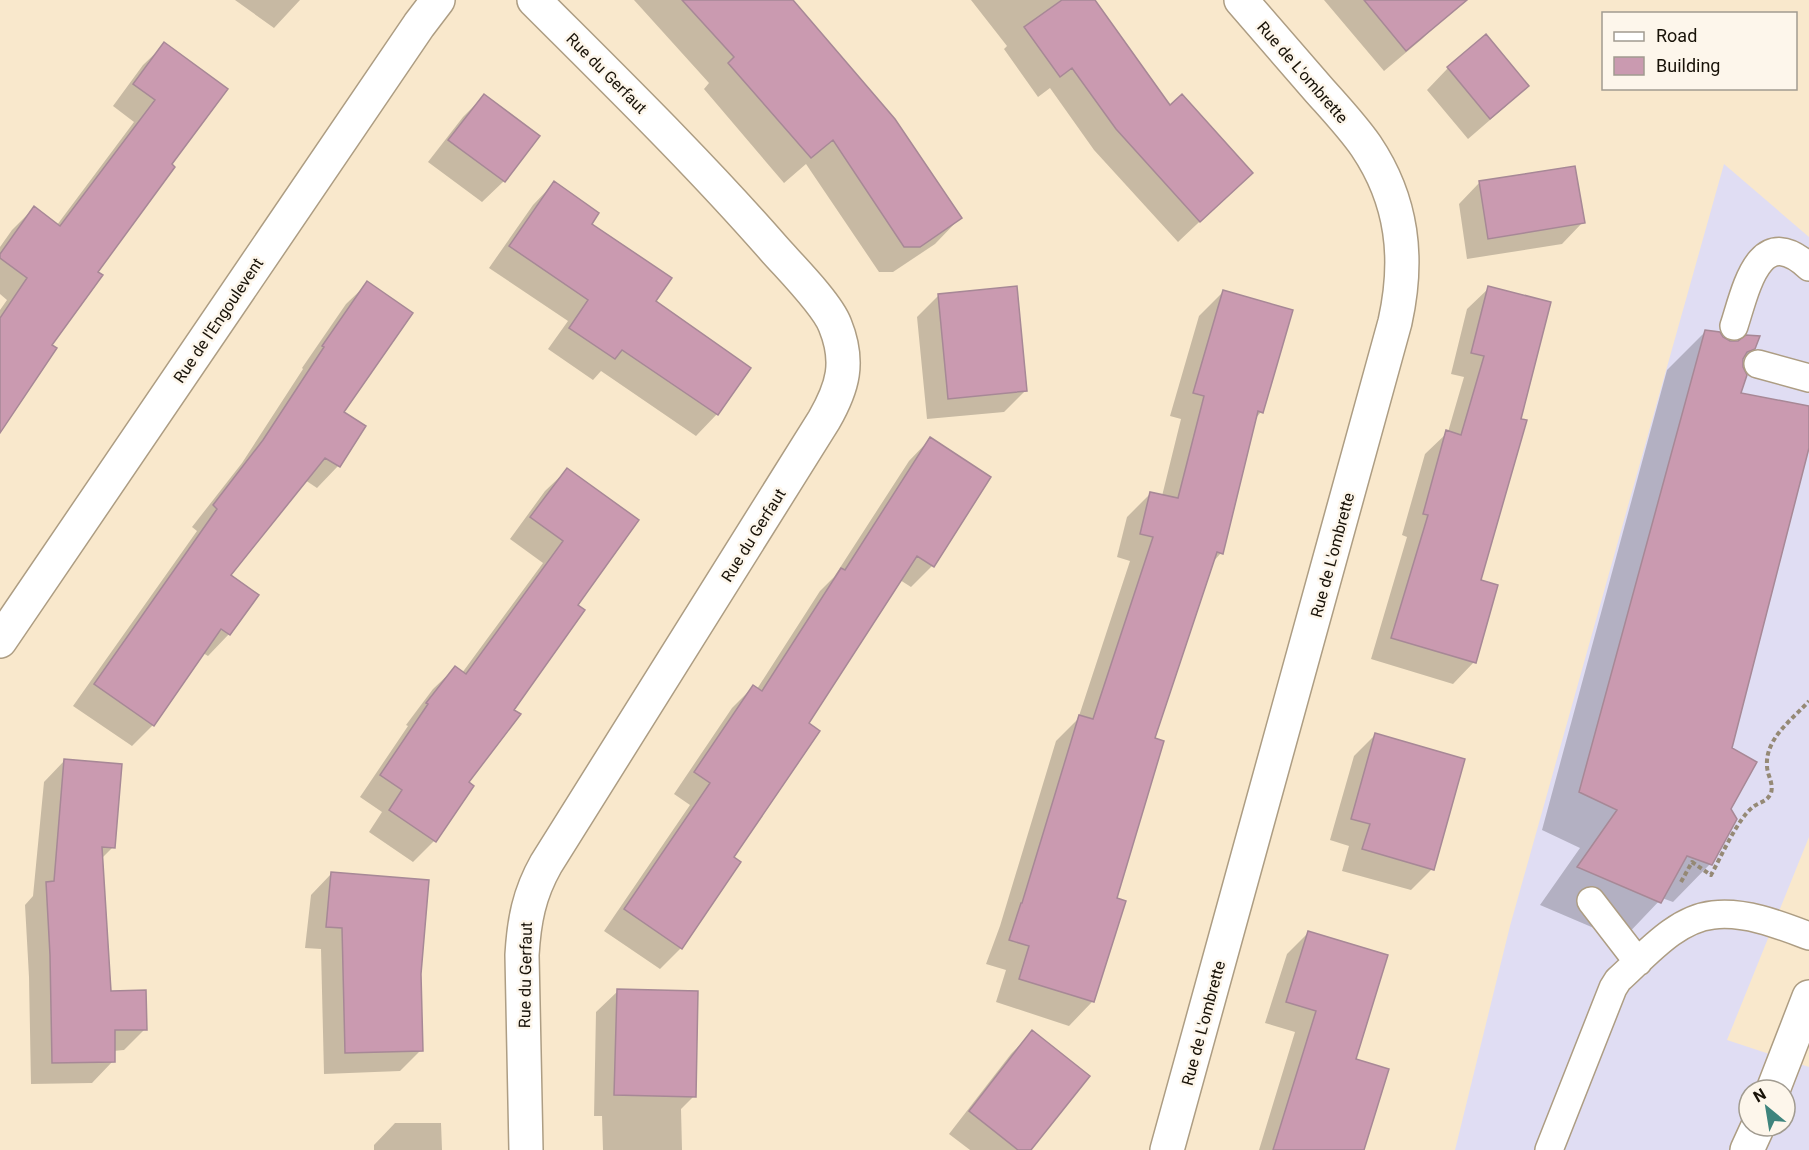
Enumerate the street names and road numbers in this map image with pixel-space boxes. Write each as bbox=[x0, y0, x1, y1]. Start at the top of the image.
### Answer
street label: Rue de L'ombrette bbox=[1253, 18, 1352, 127]
street label: Rue du Gerfaut bbox=[562, 29, 651, 118]
street label: Rue de l'Engoulevent bbox=[170, 254, 267, 386]
street label: Rue du Gerfaut bbox=[717, 485, 790, 585]
street label: Rue de L'ombrette bbox=[1307, 491, 1358, 620]
street label: Rue du Gerfaut bbox=[515, 922, 536, 1028]
street label: Rue de L'ombrette bbox=[1178, 959, 1229, 1088]

